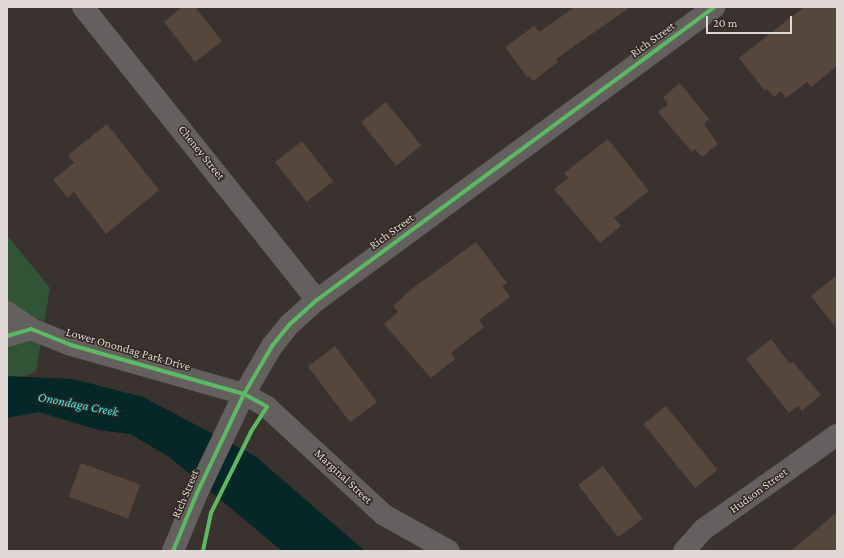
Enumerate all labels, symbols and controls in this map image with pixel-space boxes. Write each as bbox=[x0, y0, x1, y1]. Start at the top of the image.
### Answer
scale bar bbox=[708, 8, 794, 34]
text: 20 m bbox=[713, 16, 737, 30]
street label: Rich Street bbox=[628, 19, 678, 61]
street label: Cheney Street bbox=[175, 123, 227, 183]
street label: Rich Street bbox=[367, 211, 417, 253]
street label: Lower Onondag Park Drive bbox=[64, 325, 192, 375]
water label: Onondaga Creek bbox=[37, 390, 119, 420]
street label: Marginal Street bbox=[311, 446, 375, 508]
street label: Hudson Street bbox=[727, 465, 791, 517]
street label: Rich Street bbox=[169, 467, 203, 521]

